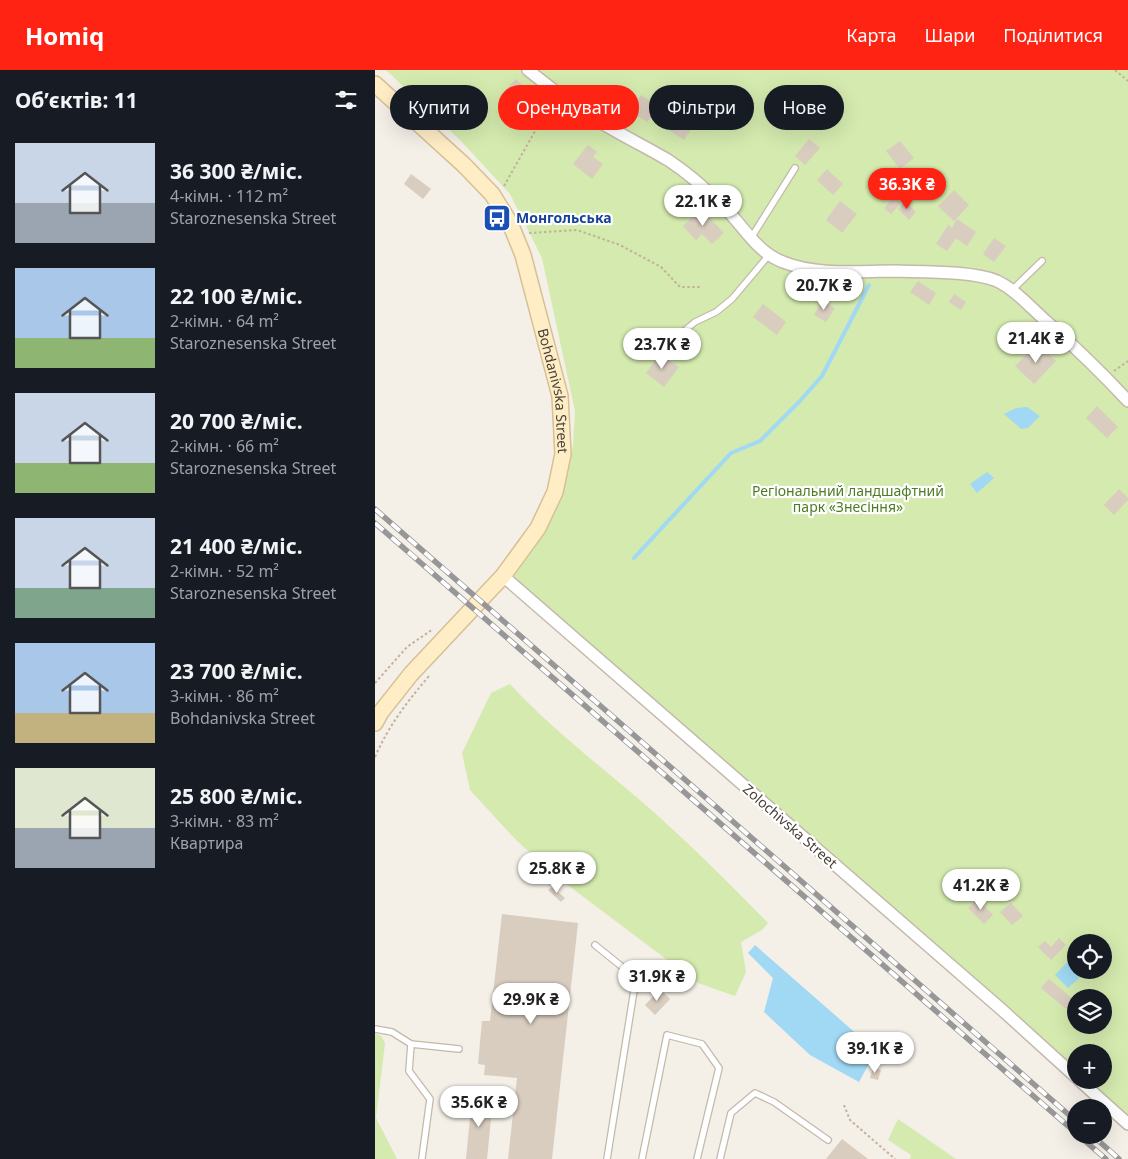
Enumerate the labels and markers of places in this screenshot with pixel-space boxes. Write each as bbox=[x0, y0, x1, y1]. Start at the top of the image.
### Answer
pin: 36.3K ₴ bbox=[861, 168, 953, 210]
pin: 22.1K ₴ bbox=[657, 184, 749, 227]
bus stop icon: Монгольська bbox=[482, 203, 512, 233]
place label: Монгольська bbox=[516, 208, 612, 227]
pin: 20.7K ₴ bbox=[778, 268, 870, 311]
pin: 21.4K ₴ bbox=[990, 322, 1082, 364]
pin: 23.7K ₴ bbox=[616, 328, 708, 370]
pin: 25.8K ₴ bbox=[511, 852, 603, 894]
pin: 41.2K ₴ bbox=[935, 868, 1027, 911]
pin: 31.9K ₴ bbox=[611, 960, 703, 1002]
pin: 29.9K ₴ bbox=[485, 982, 577, 1025]
pin: 39.1K ₴ bbox=[829, 1032, 921, 1074]
pin: 35.6K ₴ bbox=[433, 1086, 525, 1128]

